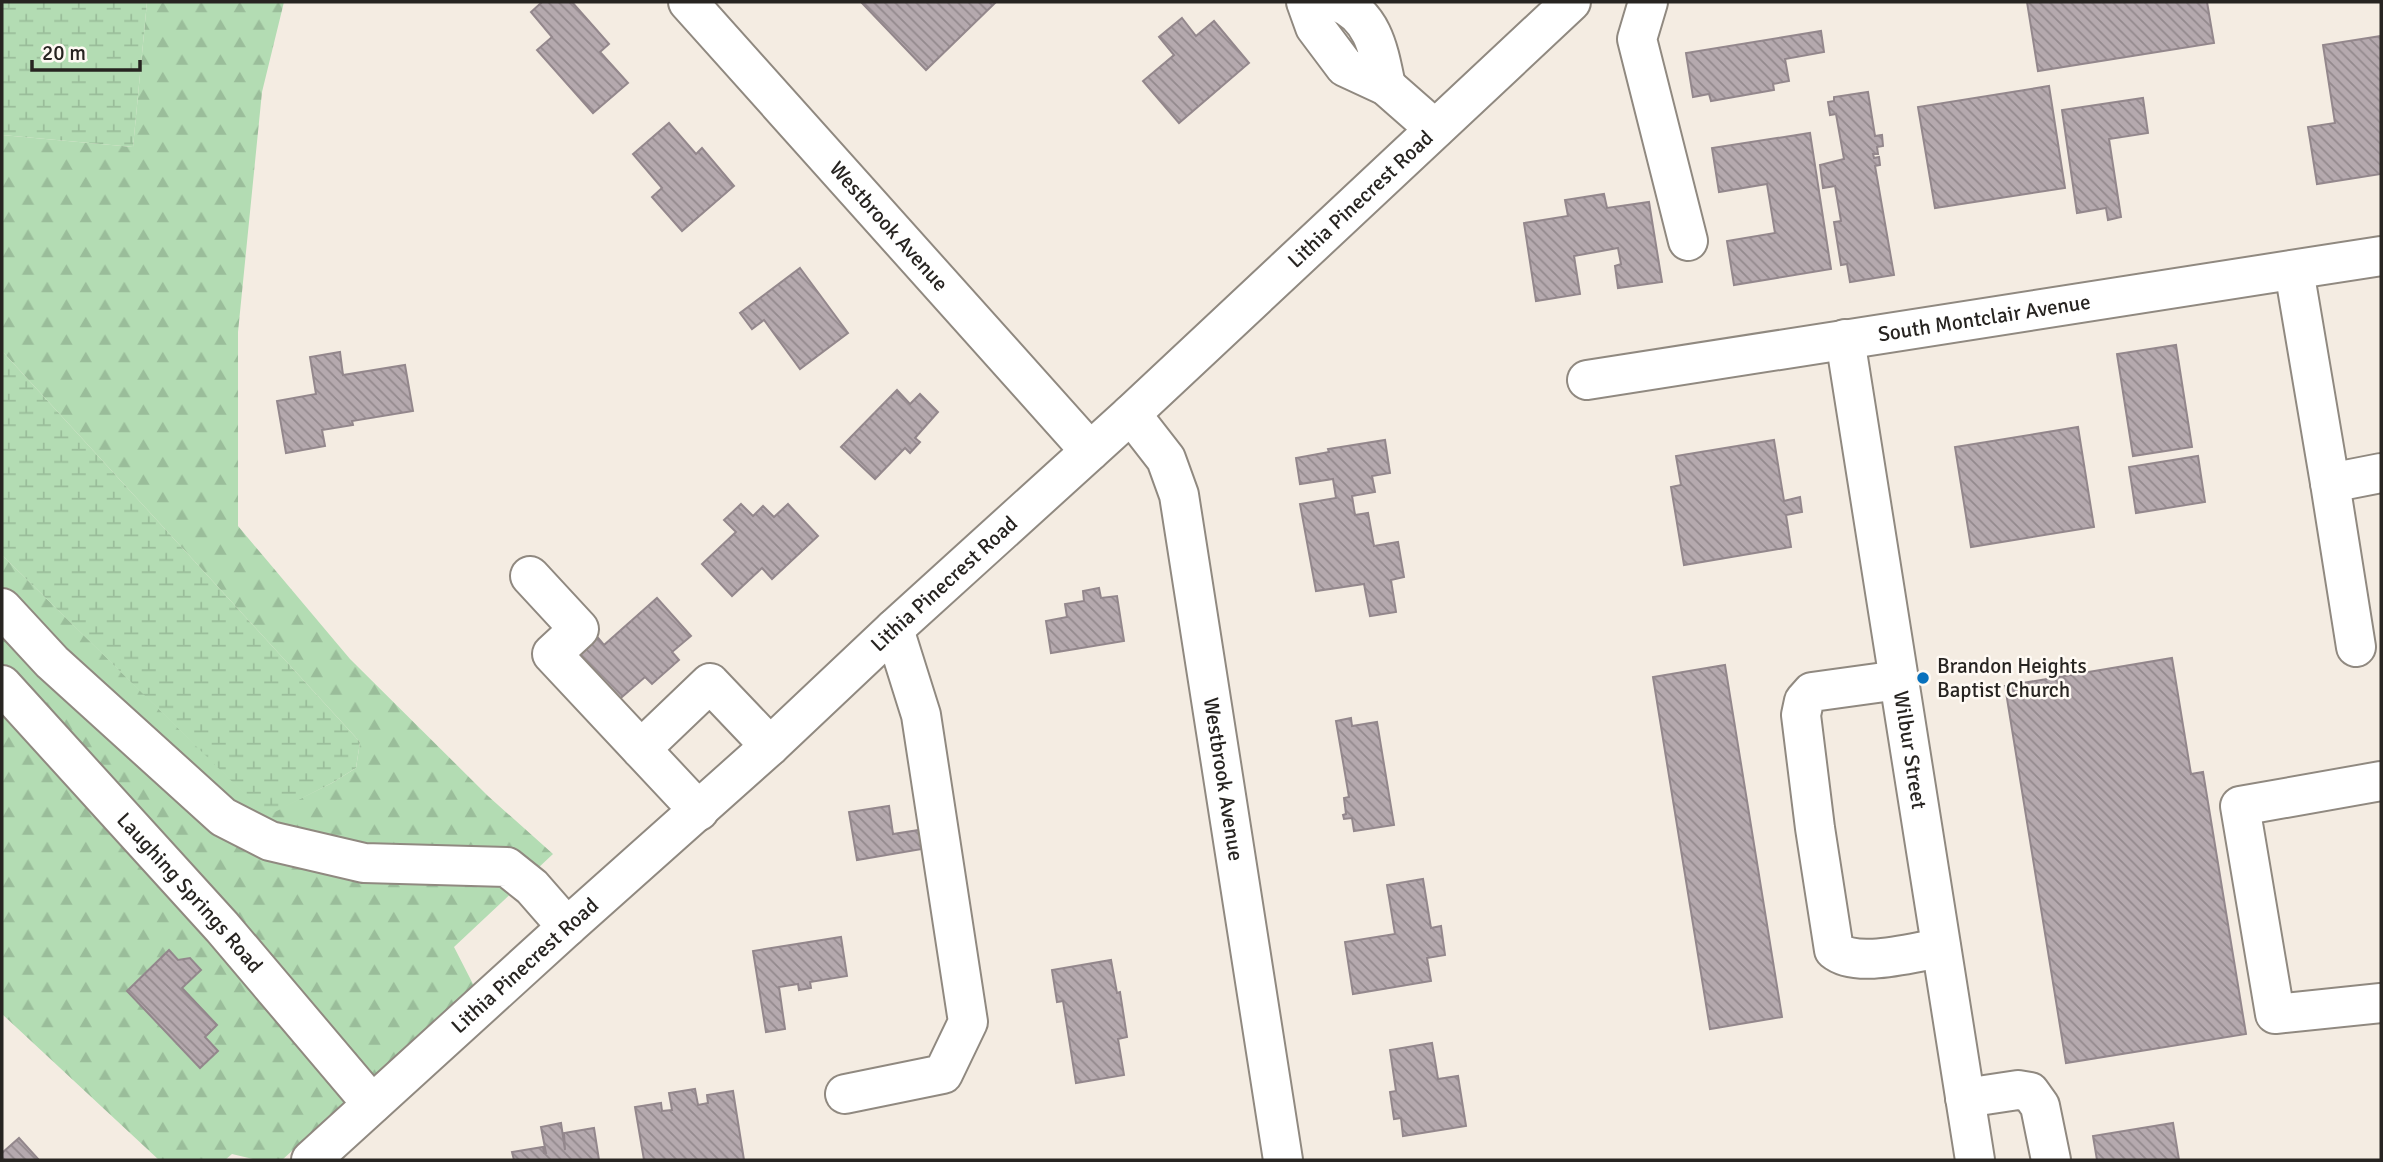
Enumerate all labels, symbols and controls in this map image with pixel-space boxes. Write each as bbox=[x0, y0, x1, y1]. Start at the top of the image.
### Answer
scale bar bbox=[32, 28, 140, 72]
text: 20 m bbox=[42, 40, 86, 66]
street label: Lithia Pinecrest Road bbox=[1282, 125, 1439, 273]
street label: Westbrook Avenue bbox=[824, 156, 954, 296]
street label: South Montclair Avenue bbox=[1876, 289, 2092, 347]
street label: Lithia Pinecrest Road bbox=[865, 510, 1023, 657]
place label: Brandon Heights Baptist Church bbox=[1937, 653, 2087, 703]
marker: Brandon Heights Baptist Church bbox=[1915, 670, 1931, 686]
street label: Wilbur Street bbox=[1888, 689, 1932, 811]
street label: Westbrook Avenue bbox=[1198, 696, 1249, 863]
street label: Laughing Springs Road bbox=[111, 807, 268, 978]
street label: Lithia Pinecrest Road bbox=[446, 892, 604, 1039]

